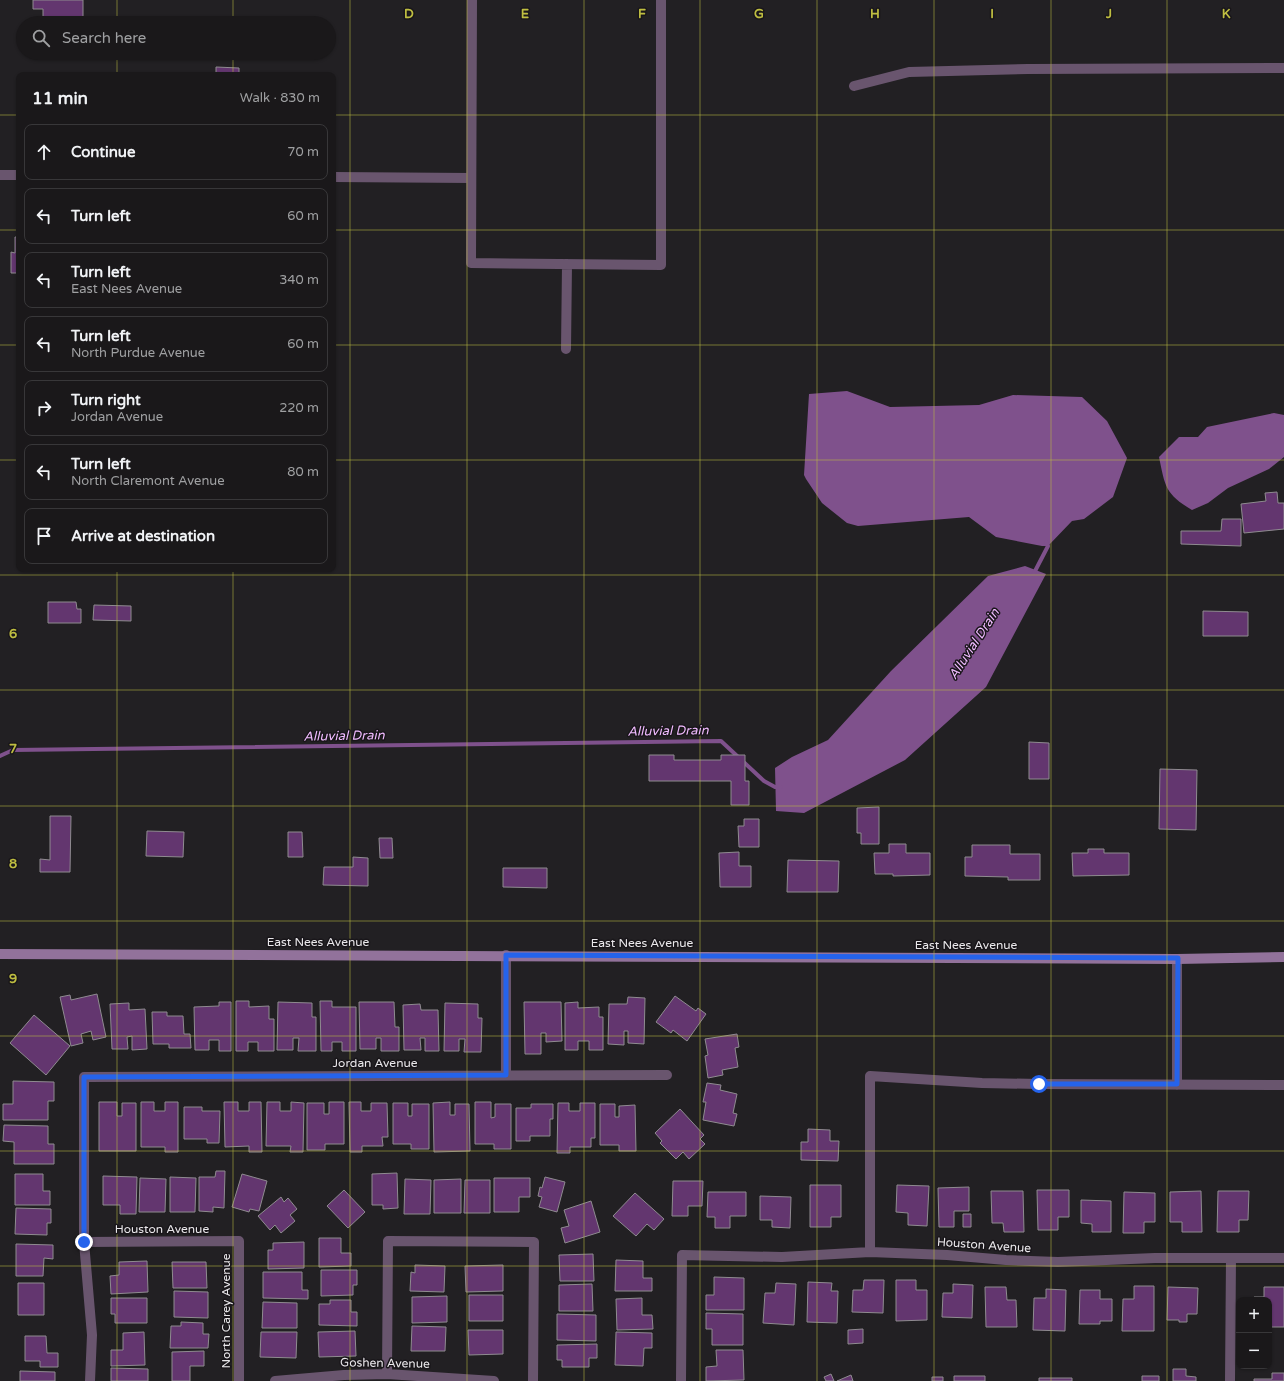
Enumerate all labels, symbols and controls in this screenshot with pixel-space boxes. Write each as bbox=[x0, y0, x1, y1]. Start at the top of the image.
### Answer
text: D bbox=[404, 6, 414, 22]
text: E bbox=[521, 6, 529, 22]
text: F bbox=[638, 6, 646, 22]
text: G bbox=[754, 6, 764, 22]
text: H bbox=[870, 6, 880, 22]
text: I bbox=[990, 6, 994, 22]
text: J bbox=[1105, 6, 1112, 22]
text: K bbox=[1222, 6, 1231, 22]
search box bbox=[16, 16, 336, 60]
icon: search bbox=[30, 27, 52, 49]
text: Search here bbox=[62, 29, 146, 47]
text: 11 min bbox=[32, 88, 88, 109]
text: Walk · 830 m bbox=[240, 90, 320, 106]
icon: ahead bbox=[33, 141, 55, 163]
text: Continue bbox=[71, 143, 135, 161]
text: 70 m bbox=[287, 144, 319, 160]
icon: left bbox=[33, 205, 55, 227]
text: Turn left bbox=[71, 207, 131, 225]
text: 60 m bbox=[287, 208, 319, 224]
text: Turn left bbox=[71, 263, 131, 281]
icon: left bbox=[33, 269, 55, 291]
text: 340 m bbox=[279, 272, 319, 288]
text: East Nees Avenue bbox=[71, 281, 182, 297]
text: Turn left bbox=[71, 327, 131, 345]
icon: left bbox=[33, 333, 55, 355]
text: 60 m bbox=[287, 336, 319, 352]
text: North Purdue Avenue bbox=[71, 345, 205, 361]
text: Turn right bbox=[71, 391, 141, 409]
icon: right bbox=[33, 397, 55, 419]
text: 220 m bbox=[279, 400, 319, 416]
text: Jordan Avenue bbox=[71, 409, 163, 425]
text: Turn left bbox=[71, 455, 131, 473]
icon: left bbox=[33, 461, 55, 483]
text: 80 m bbox=[287, 464, 319, 480]
text: North Claremont Avenue bbox=[71, 473, 225, 489]
icon: arrive bbox=[33, 525, 55, 547]
text: Arrive at destination bbox=[71, 527, 215, 545]
water label: Alluvial Drain bbox=[945, 605, 1003, 682]
text: 6 bbox=[9, 626, 17, 642]
water label: Alluvial Drain bbox=[627, 722, 710, 740]
water label: Alluvial Drain bbox=[303, 727, 386, 745]
text: 7 bbox=[9, 741, 17, 757]
text: 8 bbox=[9, 856, 17, 872]
street label: East Nees Avenue bbox=[267, 935, 370, 949]
street label: East Nees Avenue bbox=[591, 936, 694, 950]
street label: East Nees Avenue bbox=[915, 938, 1018, 952]
text: 9 bbox=[9, 971, 17, 987]
street label: Jordan Avenue bbox=[333, 1056, 418, 1070]
route start bbox=[1030, 1075, 1048, 1093]
street label: Houston Avenue bbox=[115, 1222, 209, 1236]
route end bbox=[75, 1233, 93, 1251]
street label: Houston Avenue bbox=[936, 1235, 1032, 1255]
street label: North Carey Avenue bbox=[219, 1253, 233, 1369]
map controls bbox=[1236, 1297, 1272, 1369]
button: + bbox=[1236, 1297, 1272, 1333]
button: − bbox=[1236, 1333, 1272, 1369]
street label: Goshen Avenue bbox=[340, 1355, 430, 1371]

